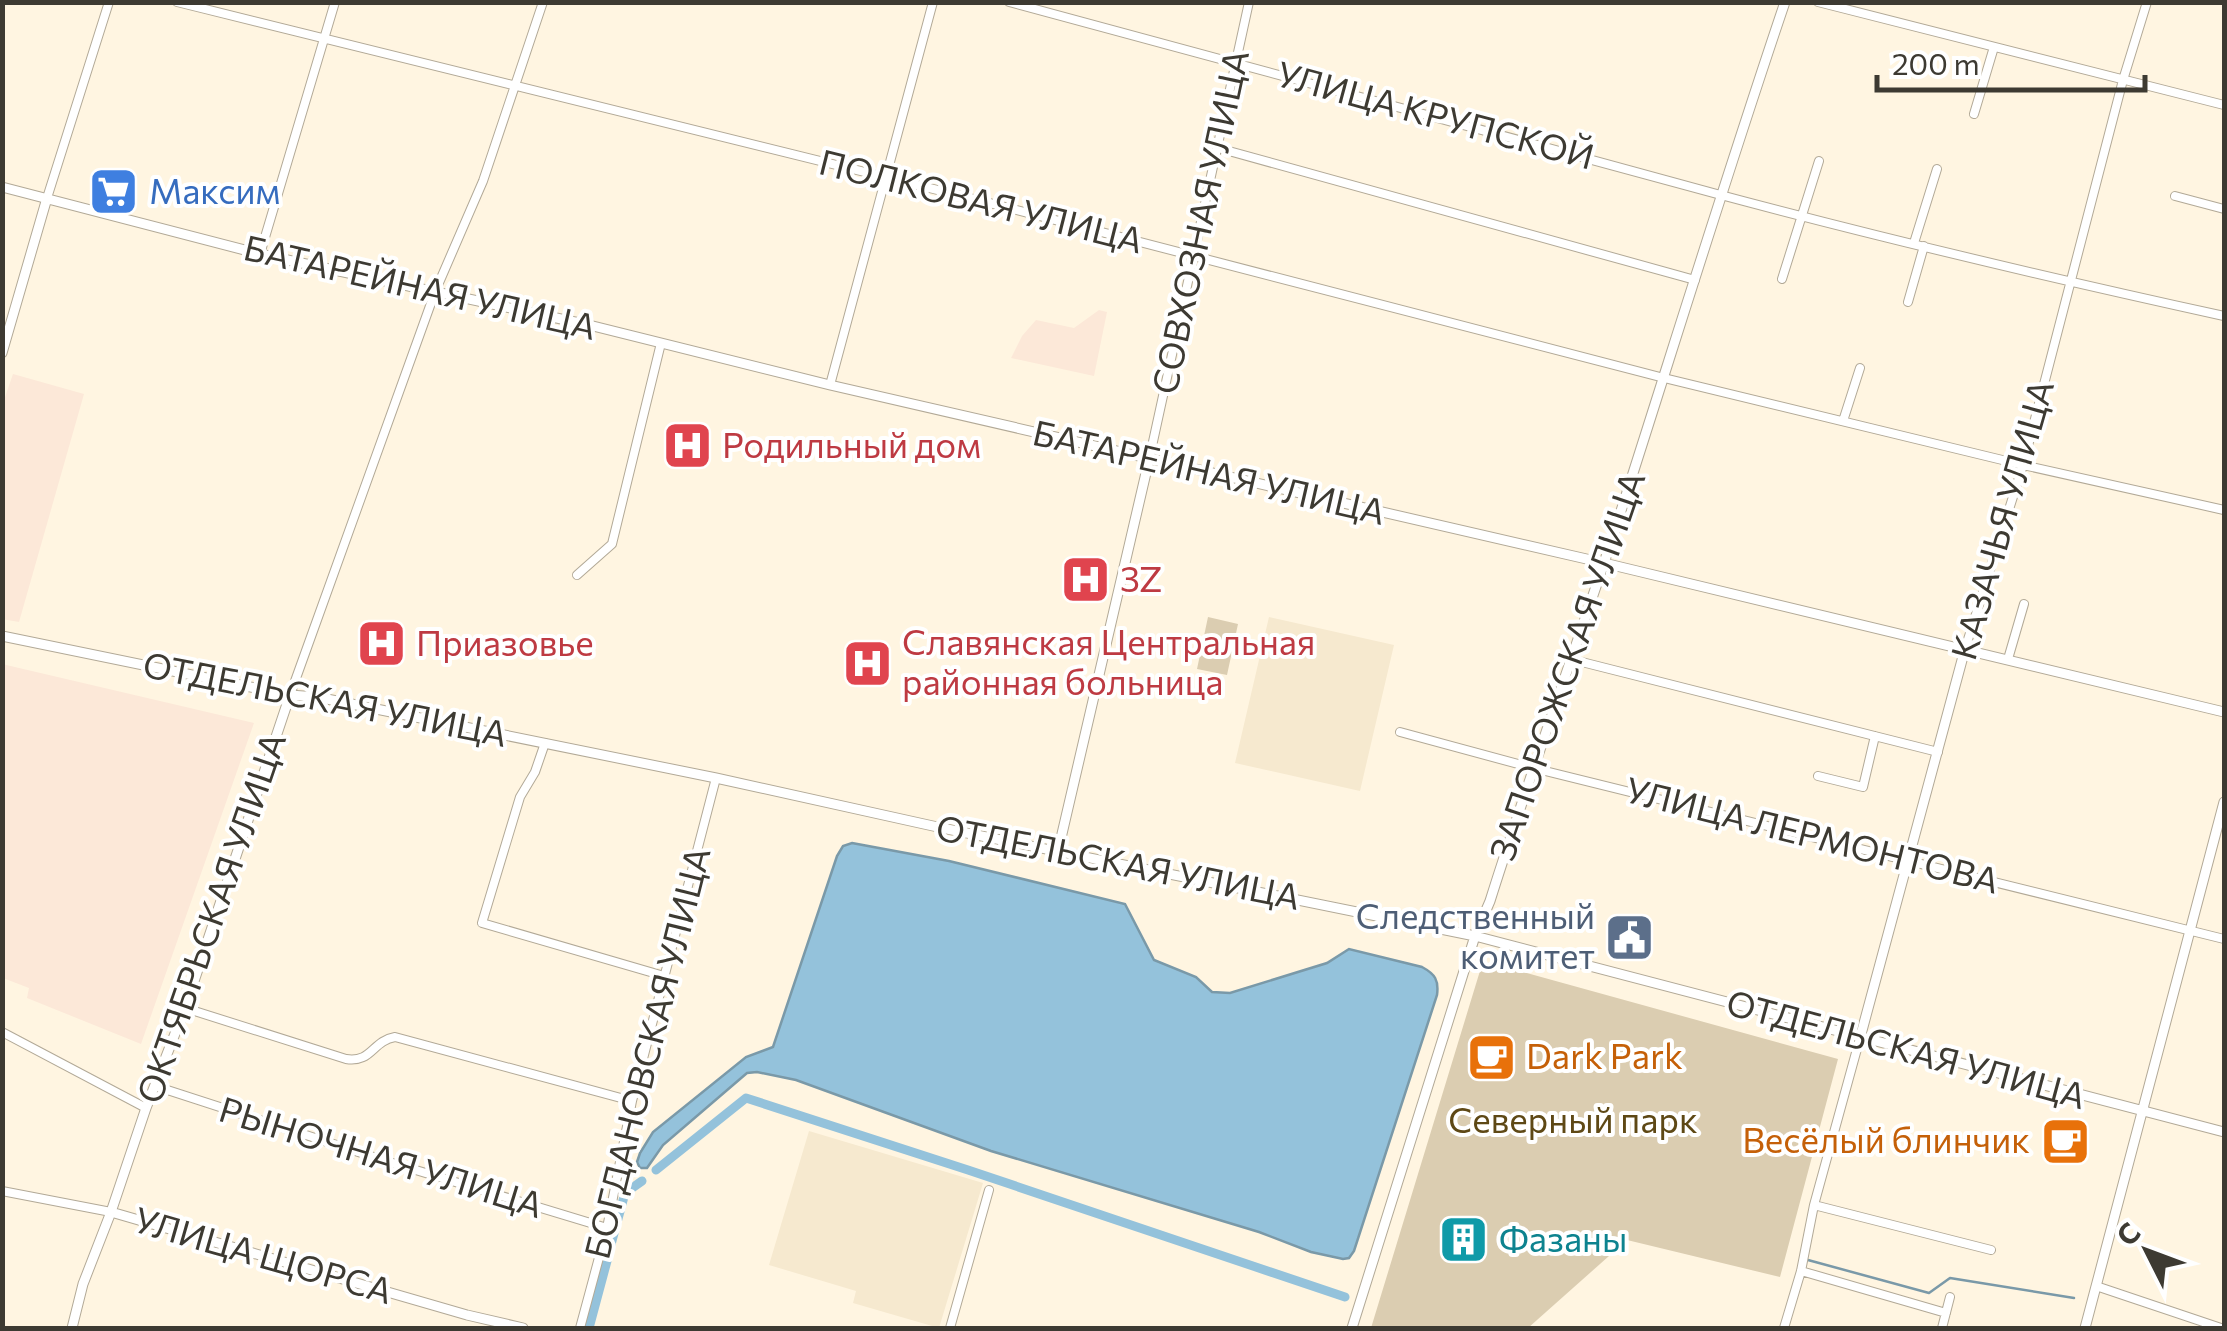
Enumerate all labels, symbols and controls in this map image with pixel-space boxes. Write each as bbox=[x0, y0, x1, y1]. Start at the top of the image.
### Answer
scale bar bbox=[1877, 30, 2144, 92]
text: 200 m bbox=[1892, 44, 1980, 81]
street label: СОВХОЗНАЯ УЛИЦА bbox=[1141, 45, 1256, 397]
street label: УЛИЦА КРУПСКОЙ bbox=[1272, 51, 1599, 177]
street label: ПОЛКОВАЯ УЛИЦА bbox=[815, 139, 1148, 261]
supermarket icon: Максим bbox=[88, 166, 140, 218]
place label: Максим bbox=[149, 168, 281, 211]
street label: БАТАРЕЙНАЯ УЛИЦА bbox=[240, 224, 601, 347]
street label: КАЗАЧЬЯ УЛИЦА bbox=[1940, 374, 2061, 664]
street label: БАТАРЕЙНАЯ УЛИЦА bbox=[1029, 409, 1390, 532]
hospital icon: Родильный дом bbox=[661, 420, 713, 472]
place label: Родильный дом bbox=[722, 422, 981, 465]
street label: ЗАПОРОЖСКАЯ УЛИЦА bbox=[1479, 465, 1653, 865]
hospital icon: 3Z bbox=[1059, 554, 1111, 606]
place label: 3Z bbox=[1120, 556, 1163, 599]
hospital icon: Приазовье bbox=[355, 618, 407, 670]
place label: Славянская Центральная районная больница bbox=[902, 619, 1315, 702]
place label: Приазовье bbox=[416, 620, 594, 663]
hospital icon: Славянская Центральная районная больница bbox=[841, 637, 893, 689]
street label: ОТДЕЛЬСКАЯ УЛИЦА bbox=[140, 641, 511, 754]
street label: ОКТЯБРЬСКАЯ УЛИЦА bbox=[126, 726, 293, 1108]
street label: УЛИЦА ЛЕРМОНТОВА bbox=[1621, 766, 2004, 901]
street label: ОТДЕЛЬСКАЯ УЛИЦА bbox=[933, 804, 1304, 917]
street label: БОГДАНОВСКАЯ УЛИЦА bbox=[574, 842, 718, 1263]
place label: Следственный комитет bbox=[1356, 893, 1595, 976]
public building icon: Следственный комитет bbox=[1604, 911, 1656, 963]
street label: ОТДЕЛЬСКАЯ УЛИЦА bbox=[1722, 979, 2091, 1116]
cafe icon: Dark Park bbox=[1465, 1031, 1517, 1083]
place label: Dark Park bbox=[1526, 1033, 1683, 1076]
street label: РЫНОЧНАЯ УЛИЦА bbox=[215, 1086, 549, 1225]
park label: Северный парк bbox=[1448, 1097, 1698, 1140]
cafe icon: Весёлый блинчик bbox=[2039, 1115, 2091, 1167]
place label: Весёлый блинчик bbox=[1742, 1117, 2030, 1160]
street label: УЛИЦА ЩОРСА bbox=[129, 1196, 398, 1311]
north arrow bbox=[2097, 1201, 2197, 1301]
building icon: Фазаны bbox=[1438, 1214, 1490, 1266]
text: С bbox=[2109, 1215, 2147, 1252]
place label: Фазаны bbox=[1499, 1216, 1627, 1259]

